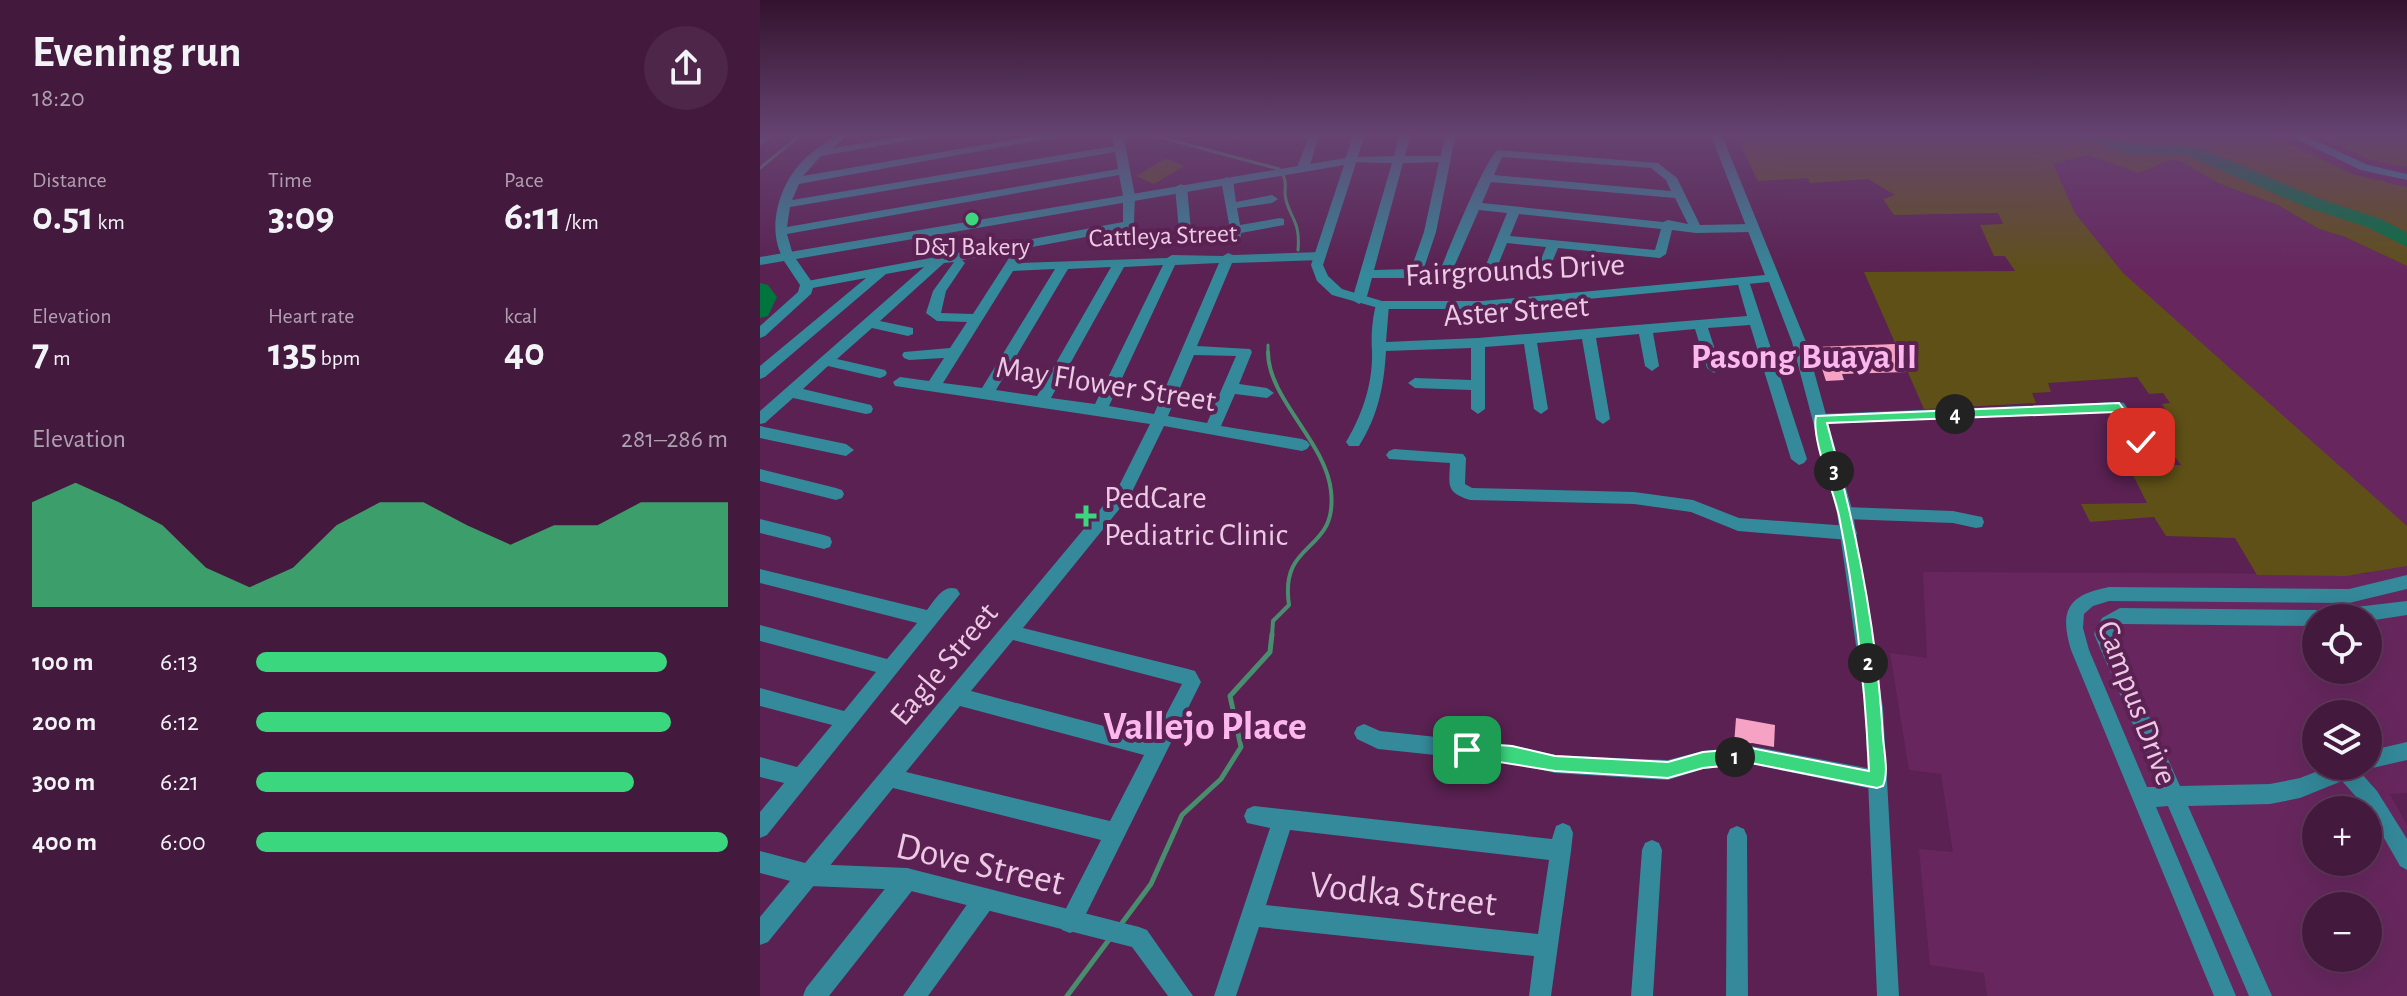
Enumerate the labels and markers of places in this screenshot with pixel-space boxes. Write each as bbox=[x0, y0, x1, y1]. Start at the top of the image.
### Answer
marker: D&J Bakery bbox=[963, 210, 981, 228]
place label: D&J Bakery bbox=[914, 234, 1030, 260]
pin: 4 bbox=[1935, 394, 1975, 434]
pin bbox=[2107, 408, 2175, 476]
pin: 3 bbox=[1814, 451, 1854, 491]
place label: PedCare Pediatric Clinic bbox=[1104, 482, 1288, 551]
marker: PedCare Pediatric Clinic bbox=[1075, 505, 1097, 527]
pin: 2 bbox=[1848, 643, 1888, 683]
pin bbox=[1433, 716, 1501, 784]
pin: 1 bbox=[1715, 737, 1755, 777]

